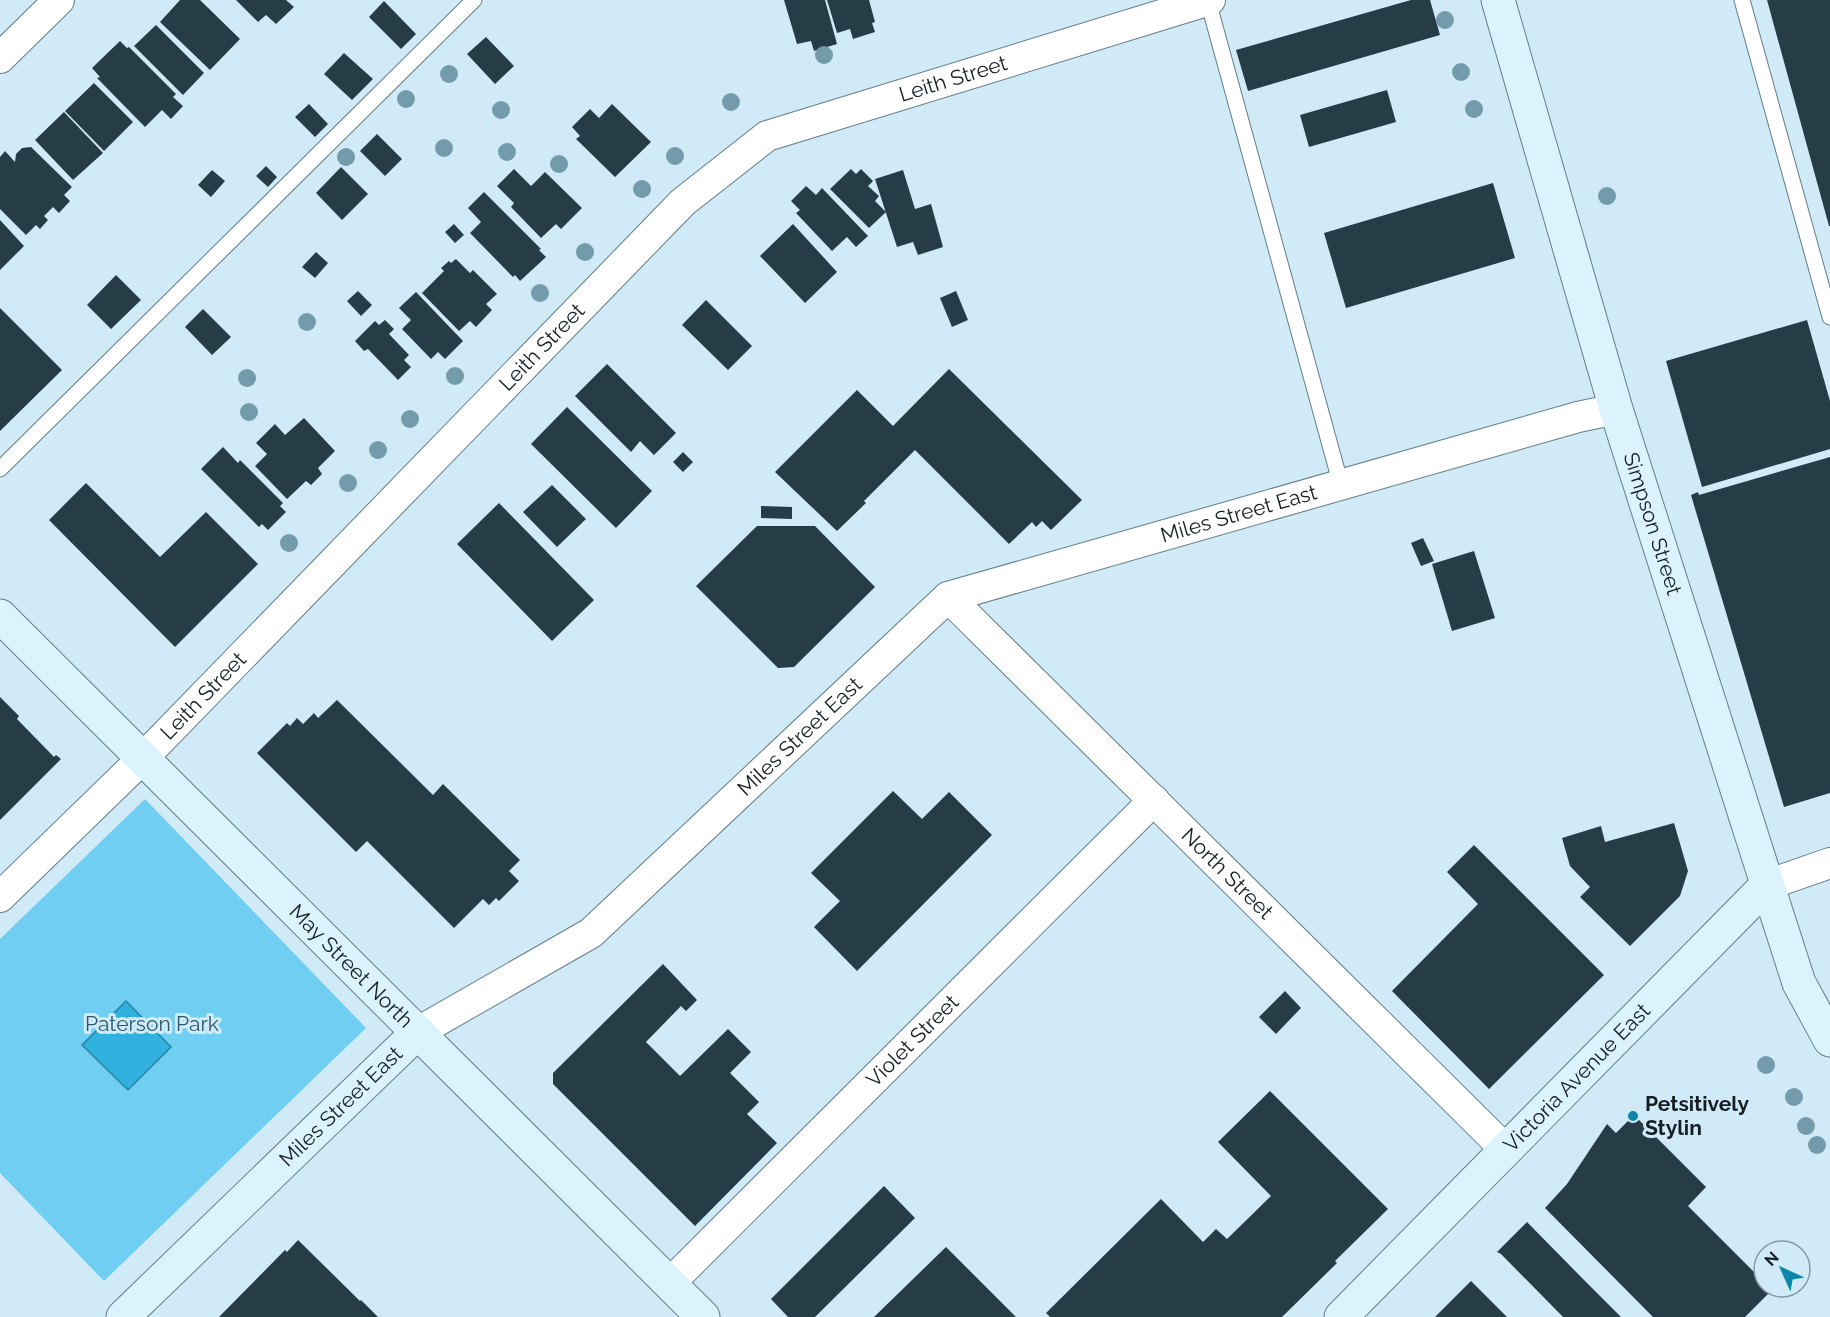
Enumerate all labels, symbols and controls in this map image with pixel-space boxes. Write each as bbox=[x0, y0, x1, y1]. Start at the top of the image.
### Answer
street label: Leith Street bbox=[896, 50, 1010, 107]
street label: Leith Street bbox=[494, 298, 589, 396]
street label: Simpson Street bbox=[1619, 449, 1687, 598]
street label: Miles Street East bbox=[1158, 479, 1320, 548]
street label: Leith Street bbox=[155, 647, 251, 744]
street label: Miles Street East bbox=[732, 672, 867, 801]
street label: North Street bbox=[1176, 823, 1278, 924]
street label: May Street North bbox=[285, 899, 419, 1033]
street label: Violet Street bbox=[861, 989, 963, 1092]
street label: Victoria Avenue East bbox=[1498, 998, 1655, 1157]
park label: Paterson Park bbox=[85, 1011, 219, 1036]
street label: Miles Street East bbox=[274, 1041, 407, 1171]
place label: Petsitively Stylin bbox=[1645, 1091, 1749, 1140]
marker: Petsitively Stylin bbox=[1626, 1109, 1640, 1123]
north arrow bbox=[1752, 1239, 1812, 1299]
text: N bbox=[1761, 1248, 1783, 1270]

